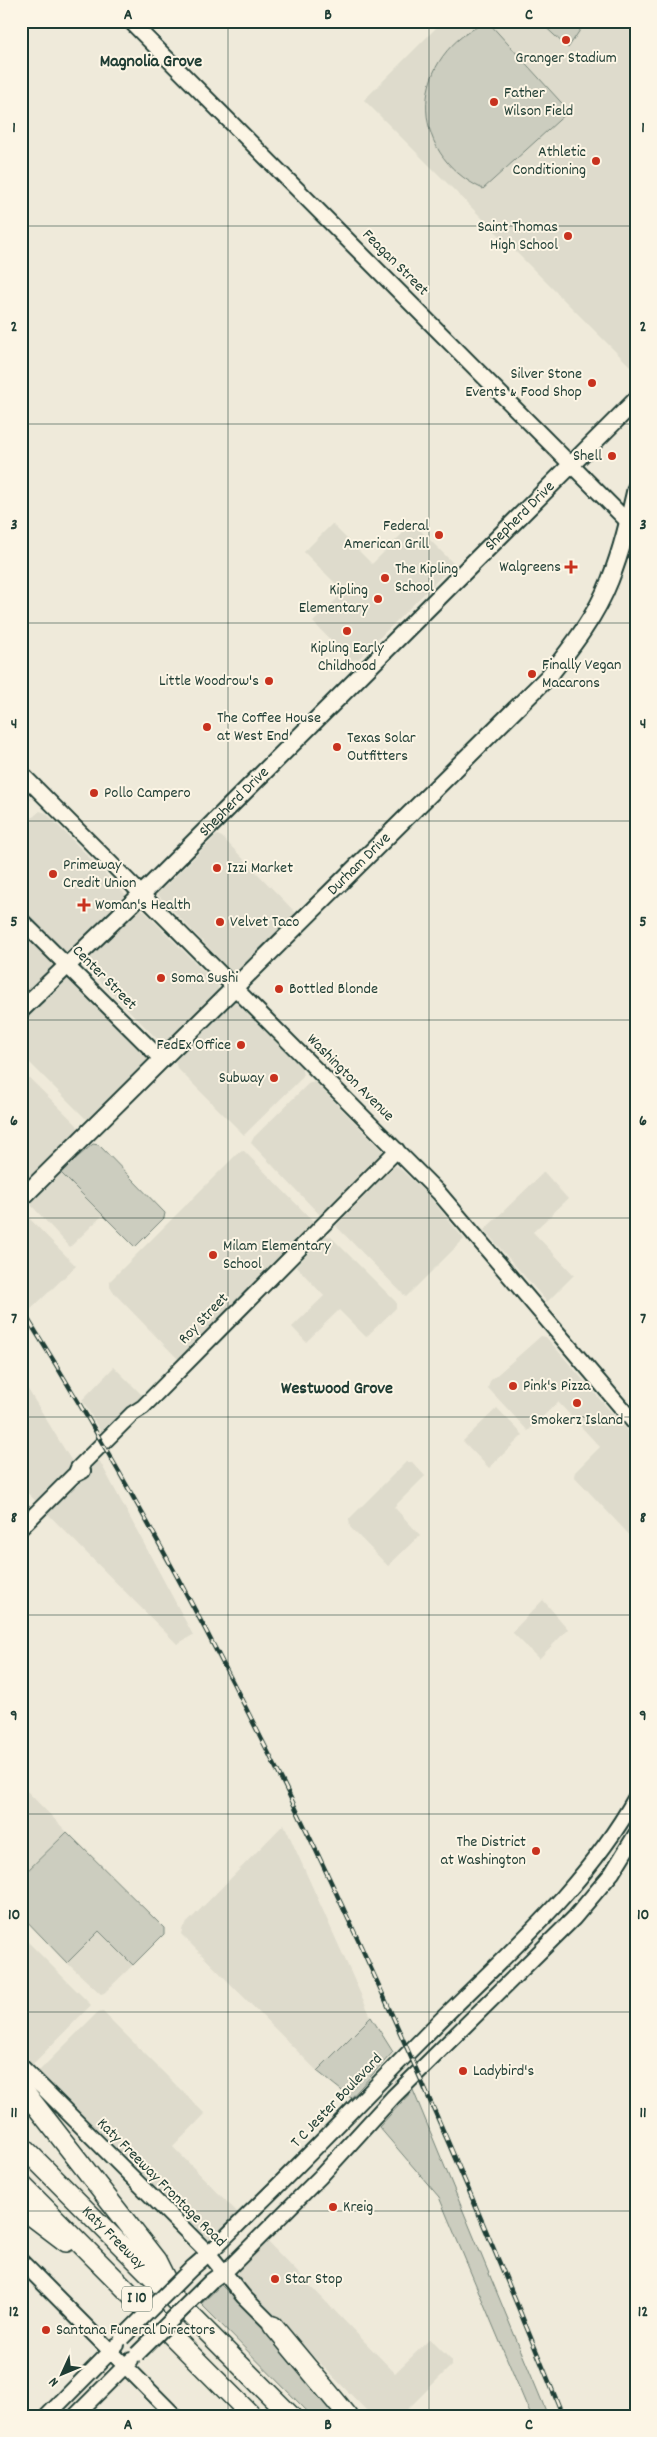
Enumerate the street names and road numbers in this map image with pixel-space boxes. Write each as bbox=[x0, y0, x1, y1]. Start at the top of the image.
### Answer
street label: Feagan Street bbox=[356, 224, 434, 302]
street label: Shepherd Drive bbox=[479, 476, 560, 557]
street label: Shepherd Drive bbox=[194, 761, 275, 842]
street label: Durham Drive bbox=[322, 827, 396, 901]
street label: Center Street bbox=[66, 940, 142, 1016]
street label: Washington Avenue bbox=[301, 1029, 399, 1127]
street label: Roy Street bbox=[174, 1288, 235, 1350]
street label: T C Jester Boulevard bbox=[286, 2048, 388, 2154]
street label: Katy Freeway Frontage Road bbox=[92, 2114, 230, 2252]
street label: Katy Freeway bbox=[77, 2202, 149, 2274]
road number: I 10 bbox=[122, 2286, 152, 2312]

